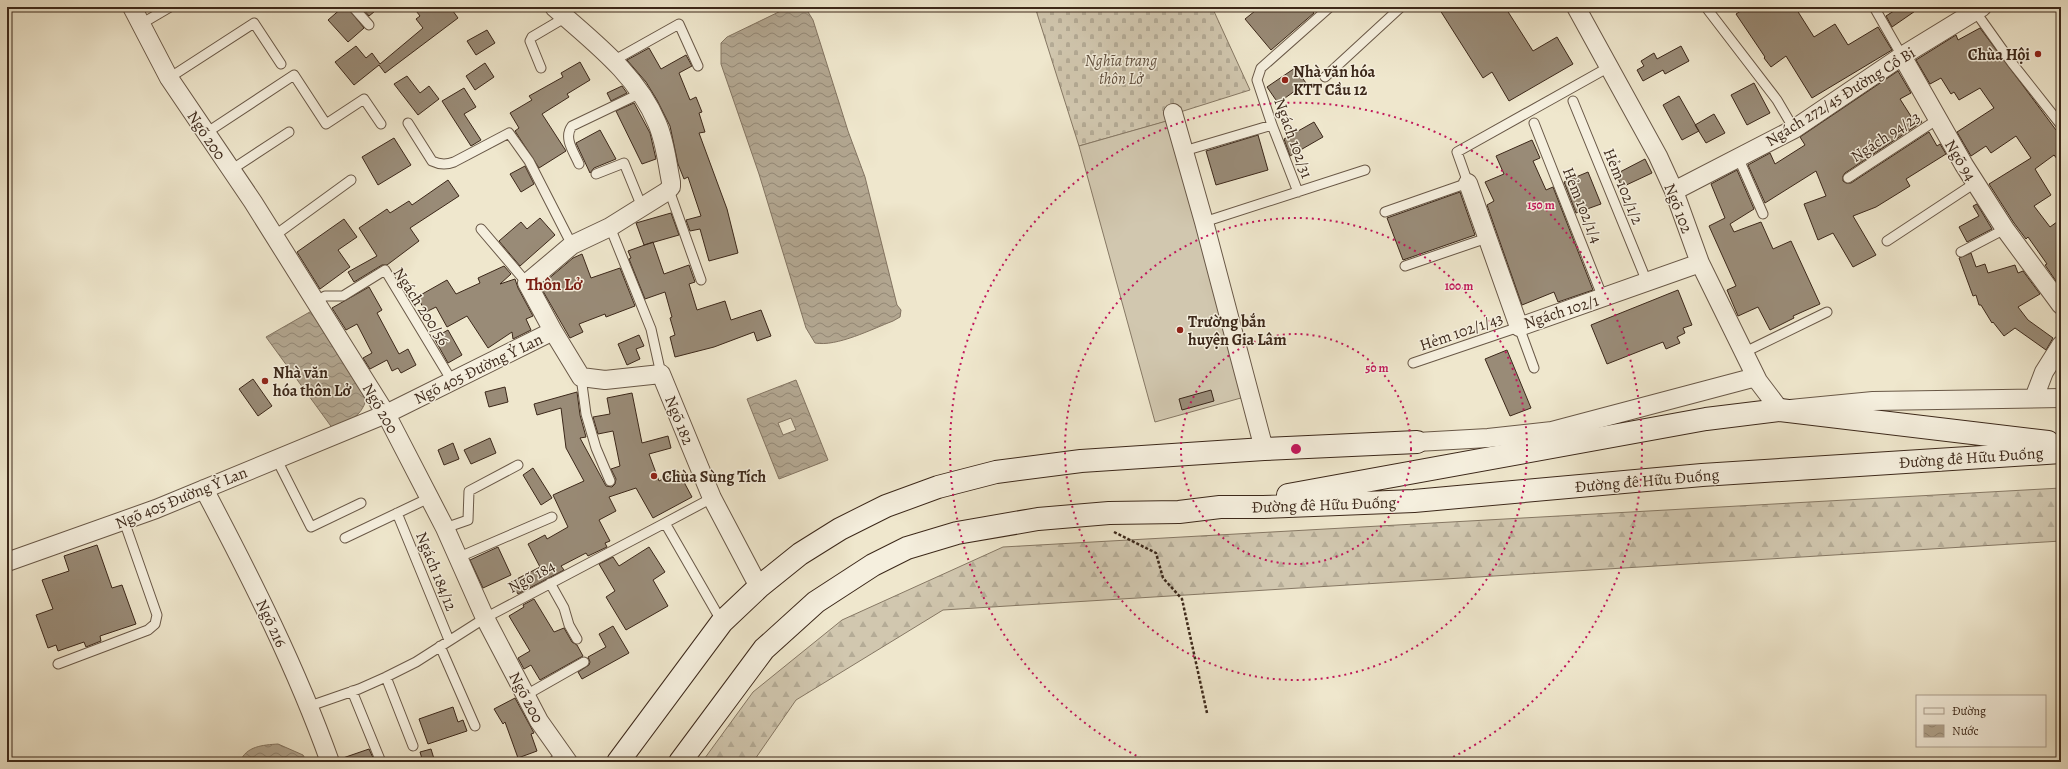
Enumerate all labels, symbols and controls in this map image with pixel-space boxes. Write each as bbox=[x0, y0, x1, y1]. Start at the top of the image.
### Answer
street label: Ngách 272/45 Đường Cổ Bi bbox=[1762, 42, 1920, 152]
place label: Chùa Hội bbox=[1968, 44, 2030, 66]
marker: Chùa Hội bbox=[2033, 49, 2043, 59]
park label: Nghĩa trang thôn Lở bbox=[1085, 50, 1157, 90]
place label: Nhà văn hóa KTT Cầu 12 bbox=[1293, 61, 1375, 101]
marker: Nhà văn hóa KTT Cầu 12 bbox=[1280, 75, 1290, 85]
street label: Ngách 102/31 bbox=[1268, 95, 1318, 182]
street label: Ngách 94/23 bbox=[1846, 106, 1925, 168]
street label: Ngõ 200 bbox=[182, 107, 231, 165]
street label: Ngõ 94 bbox=[1939, 136, 1981, 185]
street label: Hẻm 102/1/2 bbox=[1598, 145, 1649, 228]
street label: Hẻm 102/1/4 bbox=[1557, 164, 1607, 247]
street label: Ngõ 102 bbox=[1658, 180, 1698, 237]
text: 150 m bbox=[1527, 197, 1555, 213]
street label: Ngách 200/56 bbox=[388, 263, 455, 350]
district label: Thôn Lở bbox=[526, 273, 583, 296]
text: 100 m bbox=[1445, 278, 1473, 294]
street label: Ngách 102/1 bbox=[1521, 289, 1602, 334]
street label: Hẻm 102/1/43 bbox=[1417, 307, 1506, 356]
place label: Trường bắn huyện Gia Lâm bbox=[1188, 311, 1287, 351]
marker: Trường bắn huyện Gia Lâm bbox=[1175, 325, 1185, 335]
street label: Ngõ 405 Đường Ỷ Lan bbox=[410, 328, 547, 410]
text: 50 m bbox=[1365, 360, 1389, 376]
place label: Nhà văn hóa thôn Lở bbox=[273, 362, 353, 402]
marker: Nhà văn hóa thôn Lở bbox=[260, 376, 270, 386]
street label: Ngõ 200 bbox=[357, 379, 403, 438]
street label: Ngõ 182 bbox=[659, 393, 699, 449]
centre of rings bbox=[1289, 442, 1303, 456]
street label: Đường đê Hữu Đuống bbox=[1898, 442, 2044, 474]
street label: Ngõ 405 Đường Ỷ Lan bbox=[112, 461, 251, 534]
street label: Đường đê Hữu Đuống bbox=[1574, 464, 1720, 498]
place label: Chùa Sùng Tích bbox=[662, 466, 767, 488]
marker: Chùa Sùng Tích bbox=[649, 471, 659, 481]
street label: Đường đê Hữu Đuống bbox=[1251, 491, 1397, 519]
street label: Ngách 184/12 bbox=[410, 528, 462, 615]
street label: Ngõ 184 bbox=[504, 555, 559, 599]
street label: Ngõ 216 bbox=[250, 596, 292, 651]
street label: Ngõ 200 bbox=[503, 668, 549, 727]
legend bbox=[1916, 695, 2046, 747]
text: Đường bbox=[1952, 703, 1986, 719]
text: Nước bbox=[1952, 723, 1979, 739]

